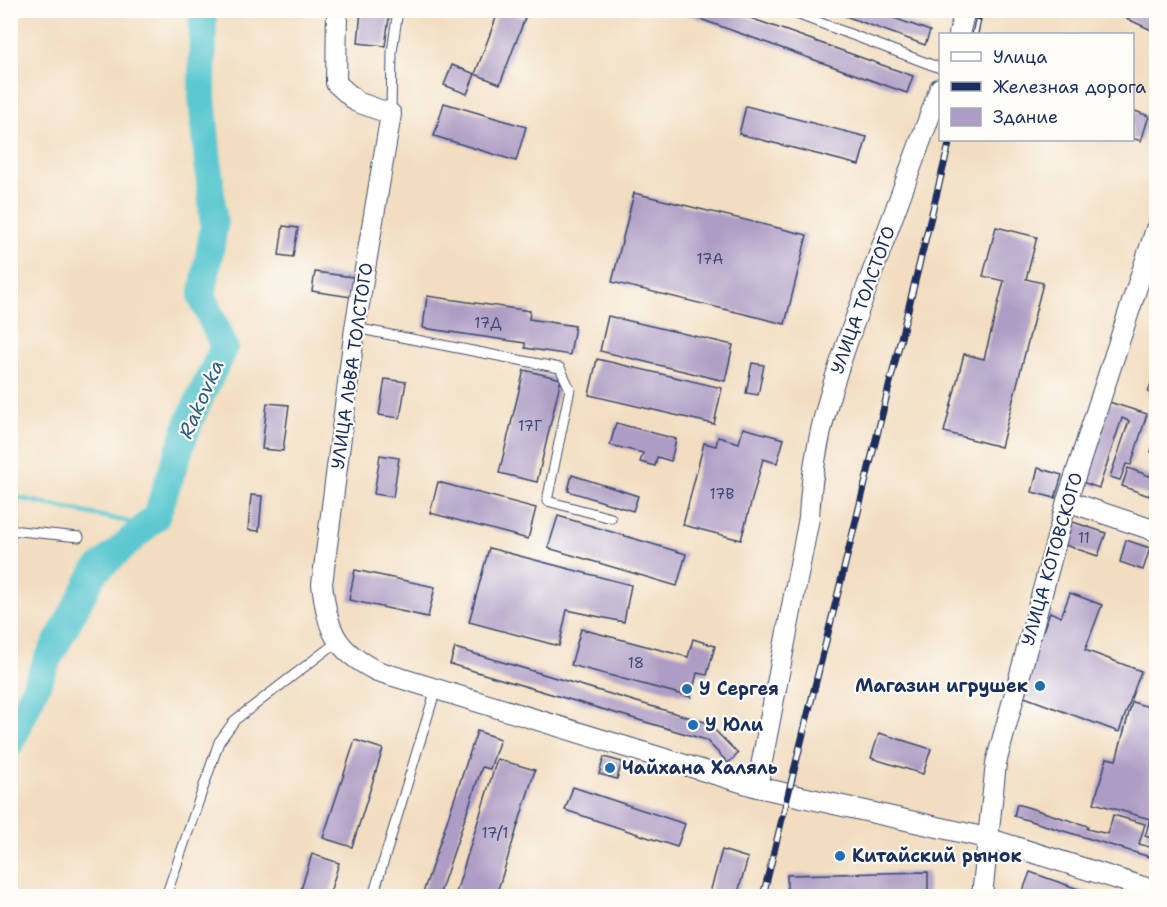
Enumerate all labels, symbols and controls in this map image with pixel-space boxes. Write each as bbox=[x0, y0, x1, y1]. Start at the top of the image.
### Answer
legend bbox=[939, 33, 1134, 141]
text: Улица bbox=[993, 45, 1047, 69]
text: Железная дорога bbox=[993, 75, 1146, 99]
text: Здание bbox=[993, 105, 1058, 129]
street label: УЛИЦА ТОЛСТОГО bbox=[825, 223, 901, 377]
house number: 17А bbox=[697, 249, 724, 269]
street label: УЛИЦА ЛЬВА ТОЛСТОГО bbox=[326, 261, 378, 471]
house number: 17Д bbox=[474, 313, 502, 333]
water label: Rakovka bbox=[172, 356, 230, 442]
house number: 17Г bbox=[518, 416, 542, 436]
street label: УЛИЦА КОТОВСКОГО bbox=[1016, 470, 1088, 648]
house number: 17В bbox=[710, 484, 735, 504]
house number: 11 bbox=[1078, 528, 1090, 548]
house number: 18 bbox=[628, 653, 644, 673]
place label: Магазин игрушек bbox=[855, 674, 1028, 698]
place label: У Сергея bbox=[699, 677, 779, 701]
marker: Магазин игрушек bbox=[1033, 679, 1047, 693]
marker: У Сергея bbox=[680, 682, 694, 696]
place label: У Юли bbox=[705, 713, 764, 737]
marker: У Юли bbox=[686, 718, 700, 732]
place label: Чайхана Халяль bbox=[622, 756, 778, 780]
marker: Чайхана Халяль bbox=[603, 761, 617, 775]
house number: 17/1 bbox=[482, 823, 508, 843]
place label: Китайский рынок bbox=[852, 844, 1022, 868]
marker: Китайский рынок bbox=[833, 849, 847, 863]

